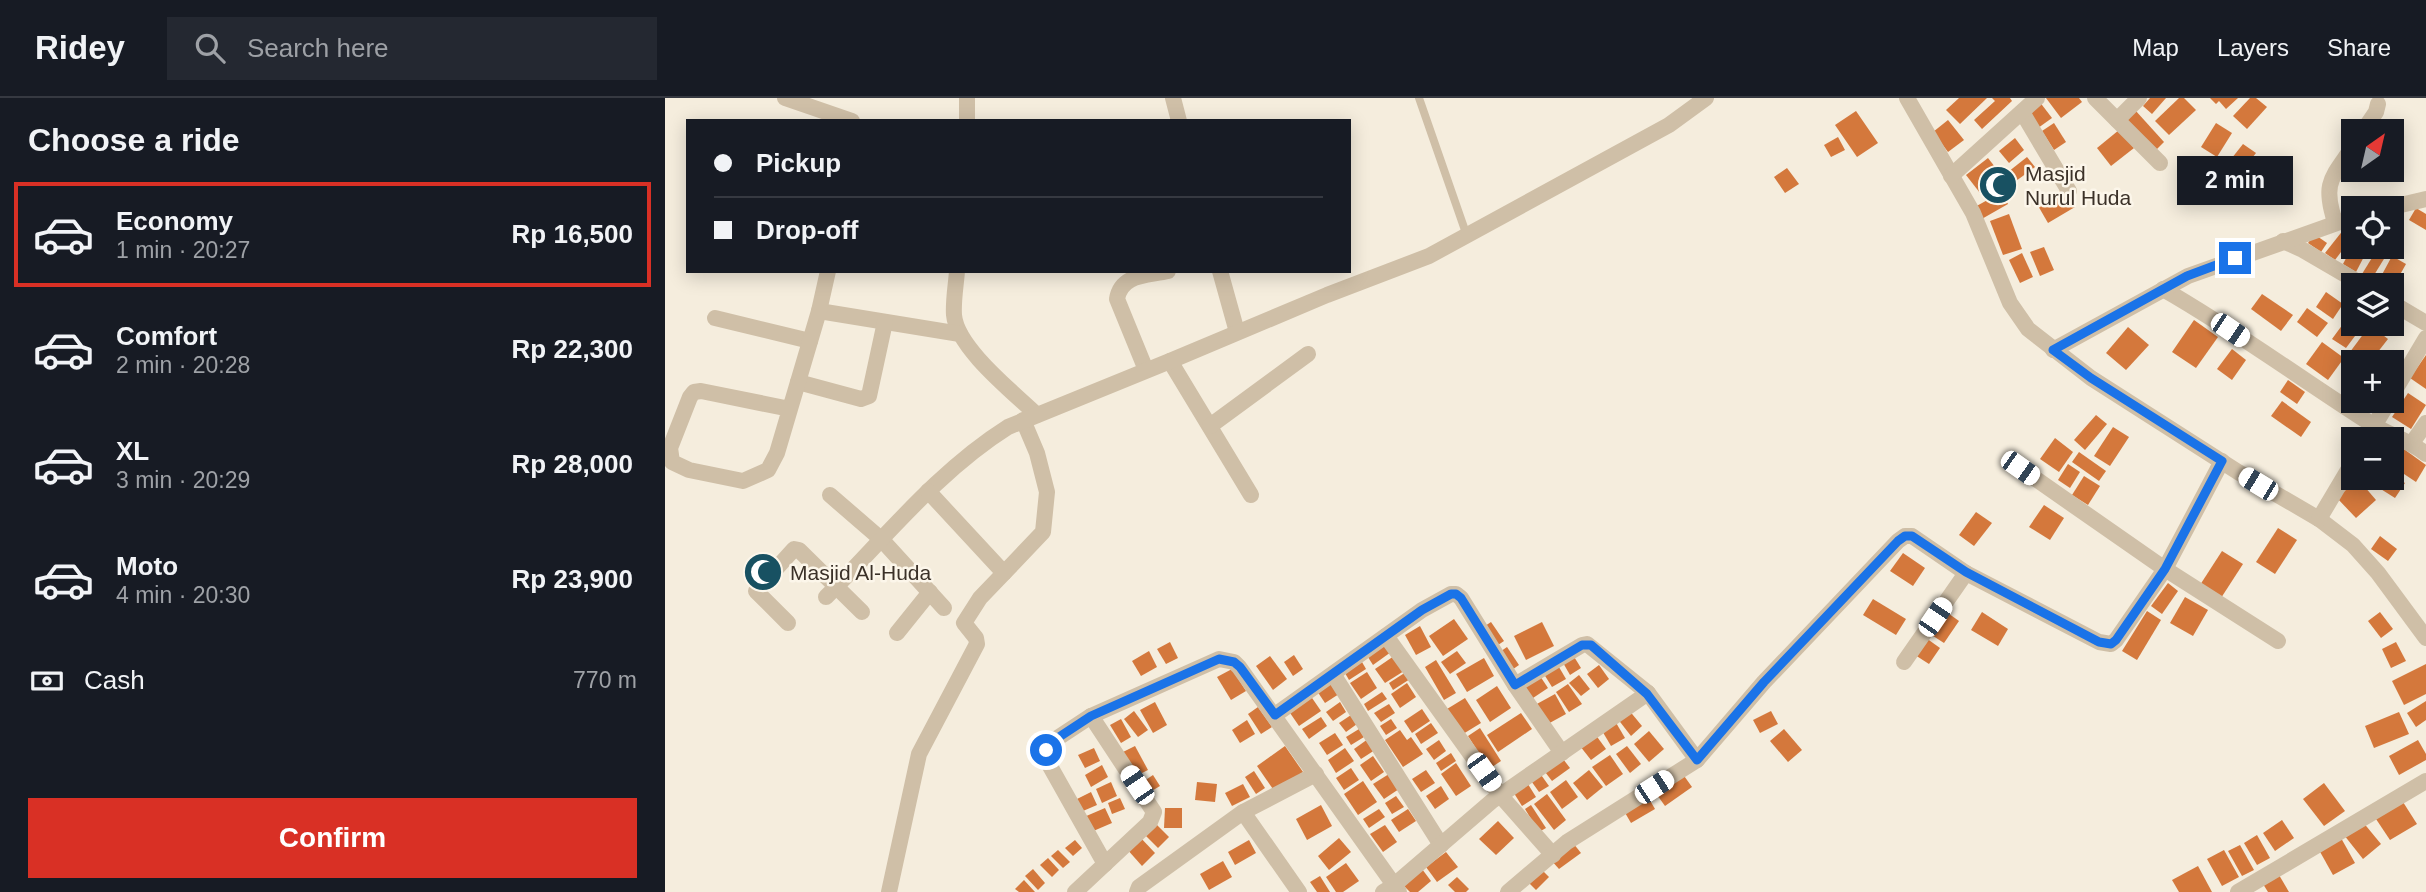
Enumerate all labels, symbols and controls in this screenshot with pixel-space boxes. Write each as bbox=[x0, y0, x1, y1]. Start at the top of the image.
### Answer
search box bbox=[167, 17, 657, 80]
text: Ridey bbox=[35, 29, 125, 66]
icon: search bbox=[191, 29, 229, 67]
text: Search here bbox=[247, 33, 389, 63]
text: Map bbox=[2132, 34, 2179, 61]
text: Layers bbox=[2217, 34, 2289, 61]
text: Share bbox=[2327, 34, 2391, 61]
north arrow bbox=[2341, 119, 2405, 182]
map controls bbox=[2341, 119, 2404, 490]
text: Choose a ride bbox=[28, 122, 240, 158]
text: Pickup bbox=[756, 148, 841, 178]
callout: 2 min bbox=[2177, 156, 2293, 206]
place label: Masjid Nurul Huda bbox=[2025, 162, 2132, 209]
mosque icon: Masjid Nurul Huda bbox=[1977, 164, 2019, 206]
text: 2 min bbox=[2205, 167, 2265, 193]
button: locate bbox=[2341, 196, 2404, 259]
icon: car bbox=[32, 203, 95, 266]
text: Economy bbox=[116, 206, 233, 236]
text: Drop-off bbox=[756, 215, 859, 245]
text: Rp 16,500 bbox=[512, 219, 633, 249]
text: 1 min · 20:27 bbox=[116, 237, 250, 263]
route end bbox=[2219, 242, 2251, 274]
button: layers bbox=[2341, 273, 2404, 336]
car bbox=[2207, 310, 2254, 350]
icon: car bbox=[32, 318, 95, 381]
text: Comfort bbox=[116, 321, 217, 351]
text: Rp 22,300 bbox=[512, 334, 633, 364]
button: + bbox=[2341, 350, 2404, 413]
text: 2 min · 20:28 bbox=[116, 352, 250, 378]
button: − bbox=[2341, 427, 2404, 490]
icon: car bbox=[32, 433, 95, 496]
text: XL bbox=[116, 436, 149, 466]
car bbox=[1997, 447, 2044, 489]
text: Rp 28,000 bbox=[512, 449, 633, 479]
car bbox=[2235, 464, 2282, 504]
text: 3 min · 20:29 bbox=[116, 467, 250, 493]
icon: car bbox=[32, 548, 95, 611]
text: Moto bbox=[116, 551, 178, 581]
mosque icon: Masjid Al-Huda bbox=[742, 551, 784, 593]
place label: Masjid Al-Huda bbox=[790, 561, 932, 584]
text: Rp 23,900 bbox=[512, 564, 633, 594]
text: 4 min · 20:30 bbox=[116, 582, 250, 608]
car bbox=[1915, 594, 1956, 640]
icon: cash bbox=[28, 662, 66, 700]
text: Cash bbox=[84, 665, 145, 695]
text: 770 m bbox=[573, 667, 637, 693]
route start bbox=[1030, 734, 1062, 766]
car bbox=[1464, 749, 1505, 795]
car bbox=[1117, 762, 1158, 808]
car bbox=[1631, 767, 1678, 807]
button: Confirm bbox=[28, 798, 637, 878]

